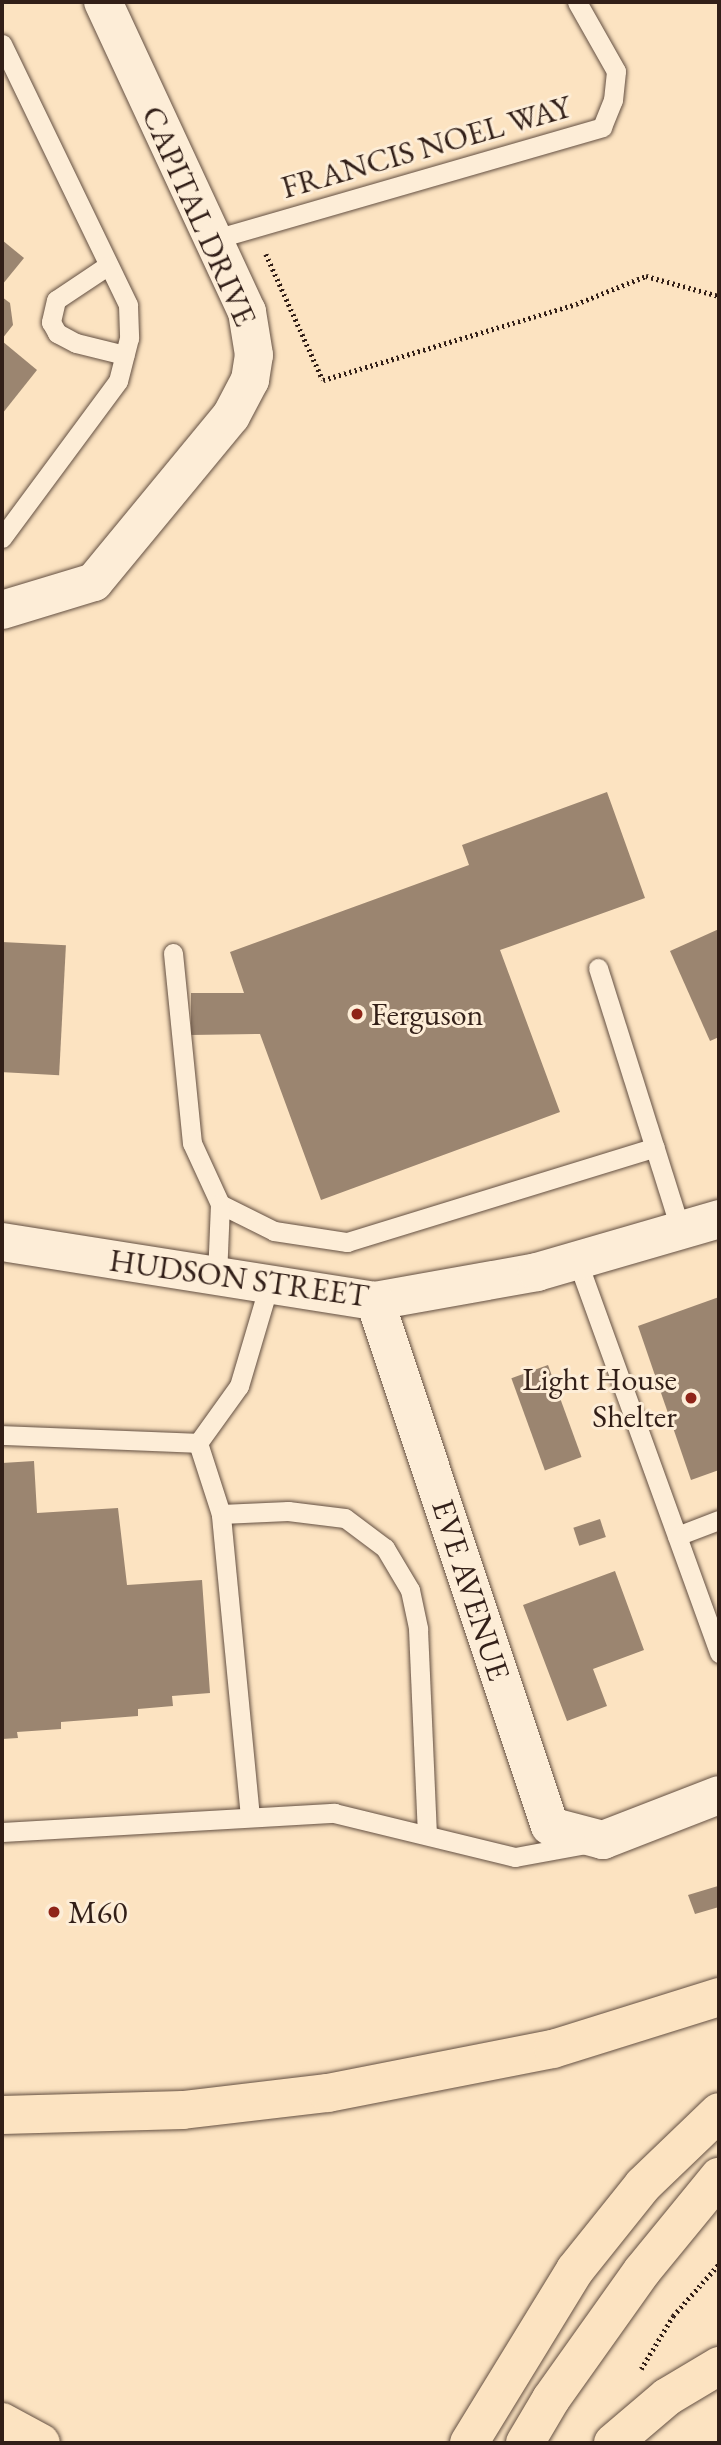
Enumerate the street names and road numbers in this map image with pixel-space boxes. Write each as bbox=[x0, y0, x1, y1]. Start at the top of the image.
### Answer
street label: FRANCIS NOEL WAY bbox=[277, 87, 575, 207]
street label: CAPITAL DRIVE bbox=[133, 100, 265, 332]
street label: HUDSON STREET bbox=[107, 1241, 371, 1315]
street label: EVE AVENUE bbox=[424, 1495, 518, 1685]

